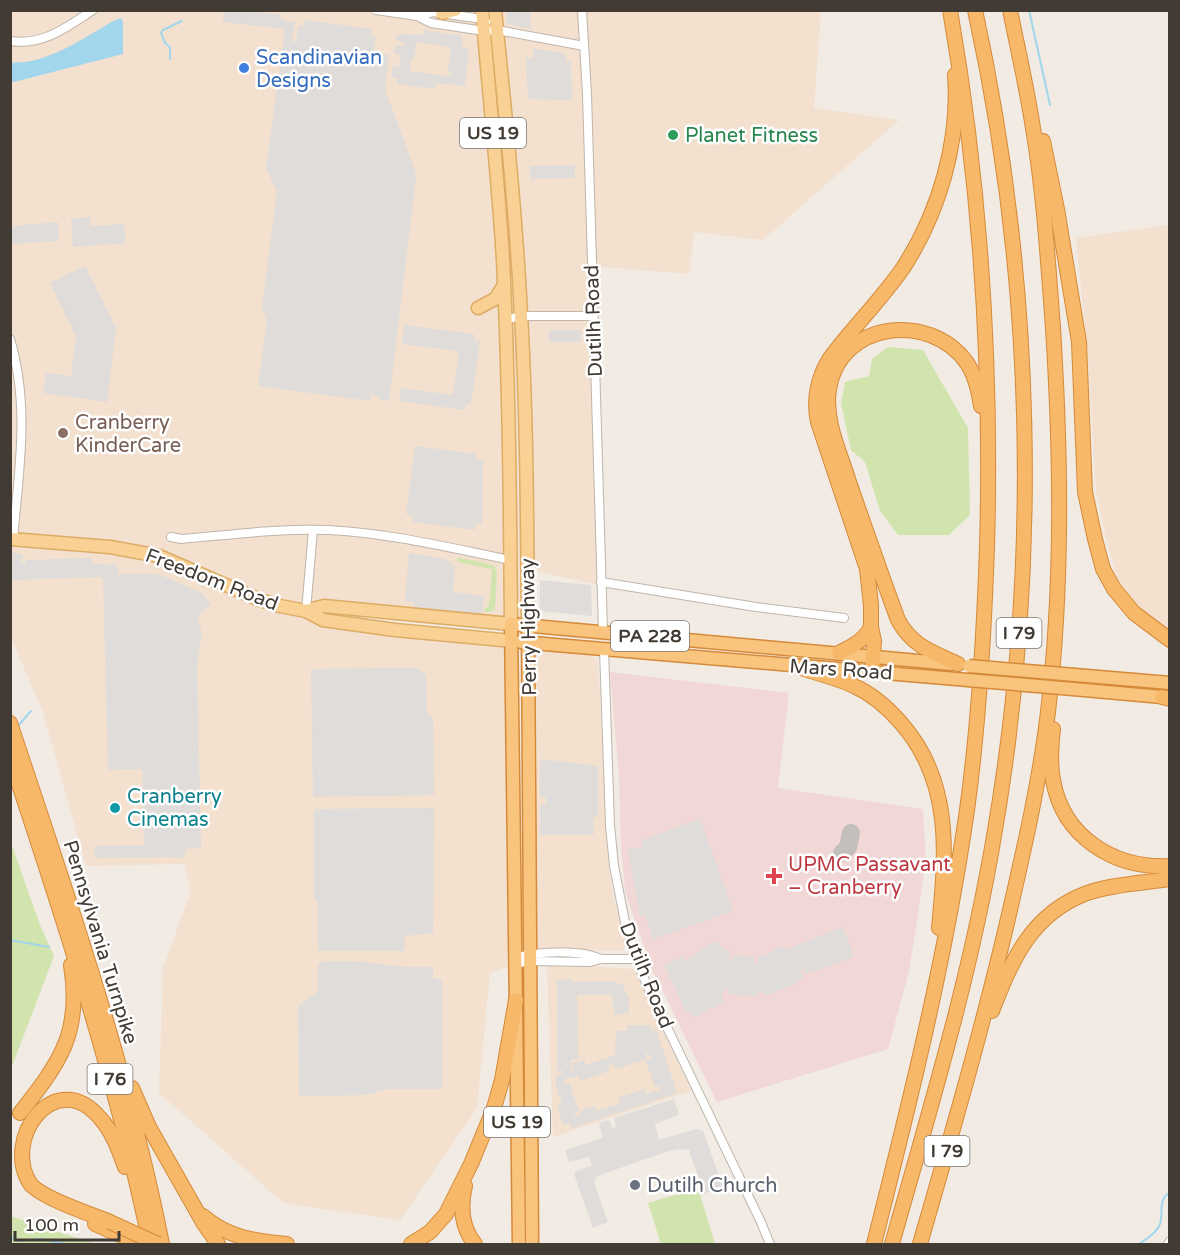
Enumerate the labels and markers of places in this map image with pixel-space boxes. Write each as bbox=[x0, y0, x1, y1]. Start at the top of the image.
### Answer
place label: Scandinavian Designs bbox=[256, 46, 382, 93]
marker: Scandinavian Designs bbox=[237, 61, 251, 75]
place label: Planet Fitness bbox=[685, 124, 818, 148]
marker: Planet Fitness bbox=[666, 128, 680, 142]
place label: Cranberry KinderCare bbox=[75, 411, 181, 458]
marker: Cranberry KinderCare bbox=[56, 426, 70, 440]
place label: Cranberry Cinemas bbox=[127, 785, 222, 832]
marker: Cranberry Cinemas bbox=[108, 801, 122, 815]
place label: UPMC Passavant – Cranberry bbox=[788, 853, 951, 900]
marker: UPMC Passavant – Cranberry bbox=[765, 867, 783, 885]
place label: Dutilh Church bbox=[647, 1174, 777, 1198]
marker: Dutilh Church bbox=[628, 1178, 642, 1192]

